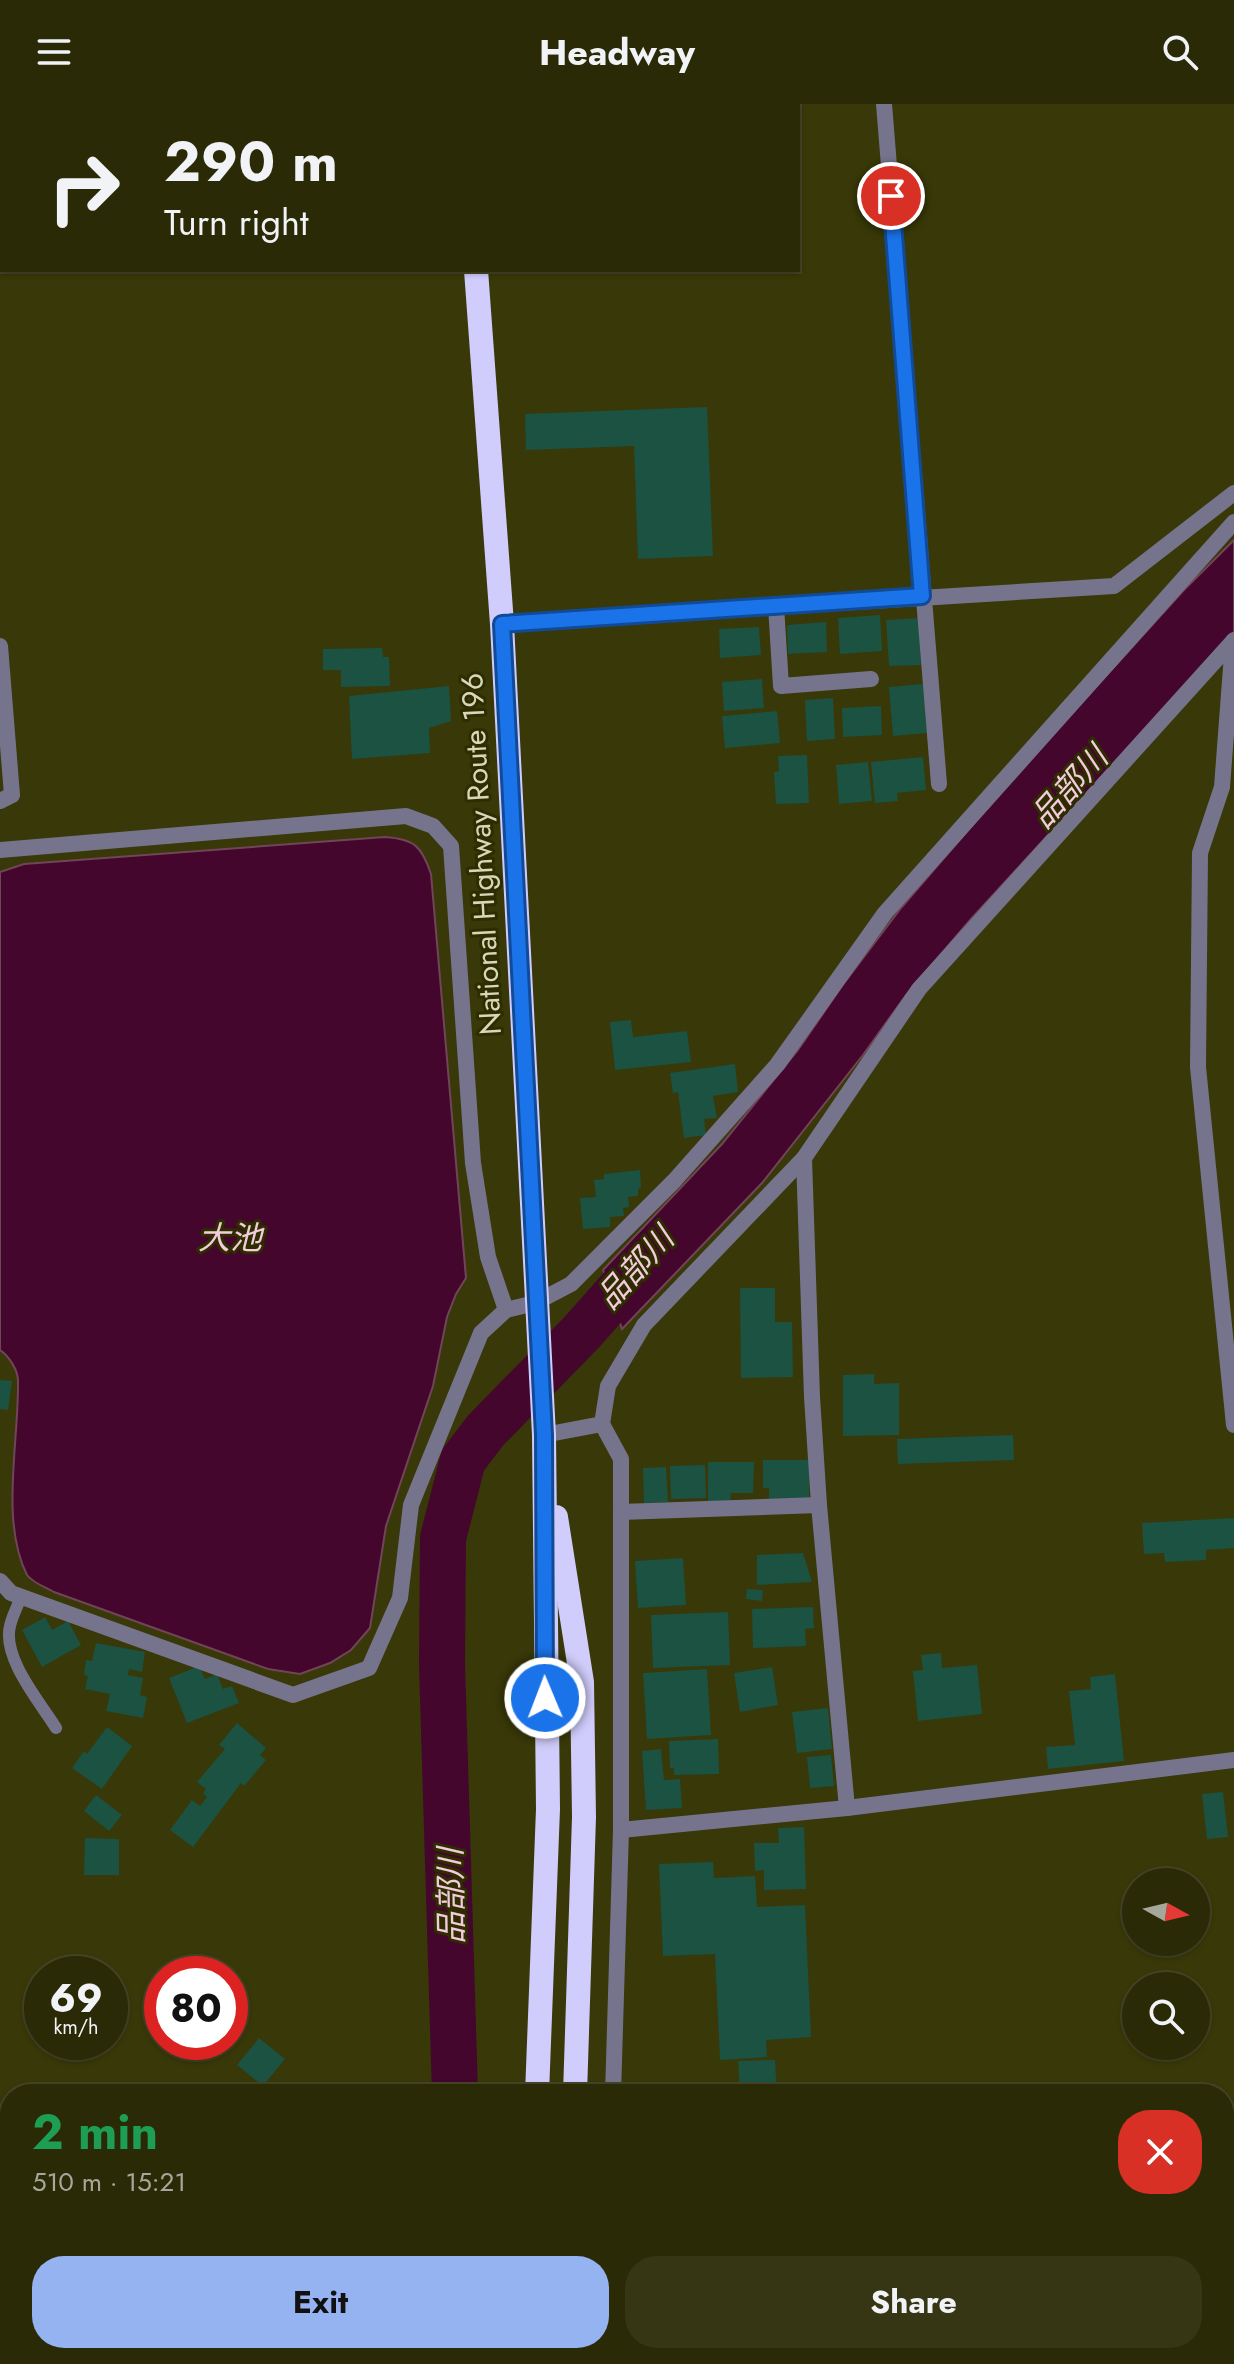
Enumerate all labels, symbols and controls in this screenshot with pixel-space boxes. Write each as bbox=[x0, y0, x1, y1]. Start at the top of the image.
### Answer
text: Headway bbox=[539, 26, 695, 78]
icon: menu bbox=[32, 30, 76, 74]
icon: search bbox=[1158, 30, 1202, 74]
text: 290 m bbox=[164, 121, 338, 202]
icon: right bbox=[32, 136, 136, 240]
pin bbox=[857, 162, 925, 230]
icon: arrive bbox=[869, 174, 913, 218]
text: Turn right bbox=[164, 196, 309, 248]
street label: National Highway Route 196 bbox=[450, 672, 512, 1036]
water label: 品部川 bbox=[1020, 734, 1120, 838]
water label: 大池 bbox=[198, 1215, 265, 1261]
water label: 品部川 bbox=[586, 1215, 686, 1319]
position arrow bbox=[503, 1656, 587, 1740]
water label: 品部川 bbox=[427, 1845, 475, 1944]
north arrow bbox=[1122, 1868, 1210, 1956]
map controls bbox=[1122, 1868, 1210, 2060]
speed limit sign: 80 bbox=[144, 1956, 248, 2060]
text: 69 bbox=[49, 1969, 103, 2027]
button: search bbox=[1122, 1972, 1210, 2060]
text: km/h bbox=[53, 2013, 99, 2042]
text: 2 min bbox=[32, 2098, 158, 2167]
button: close bbox=[1118, 2110, 1202, 2194]
text: 510 m · 15:21 bbox=[32, 2163, 186, 2201]
button: Exit bbox=[32, 2256, 609, 2348]
button: Share bbox=[625, 2256, 1202, 2348]

